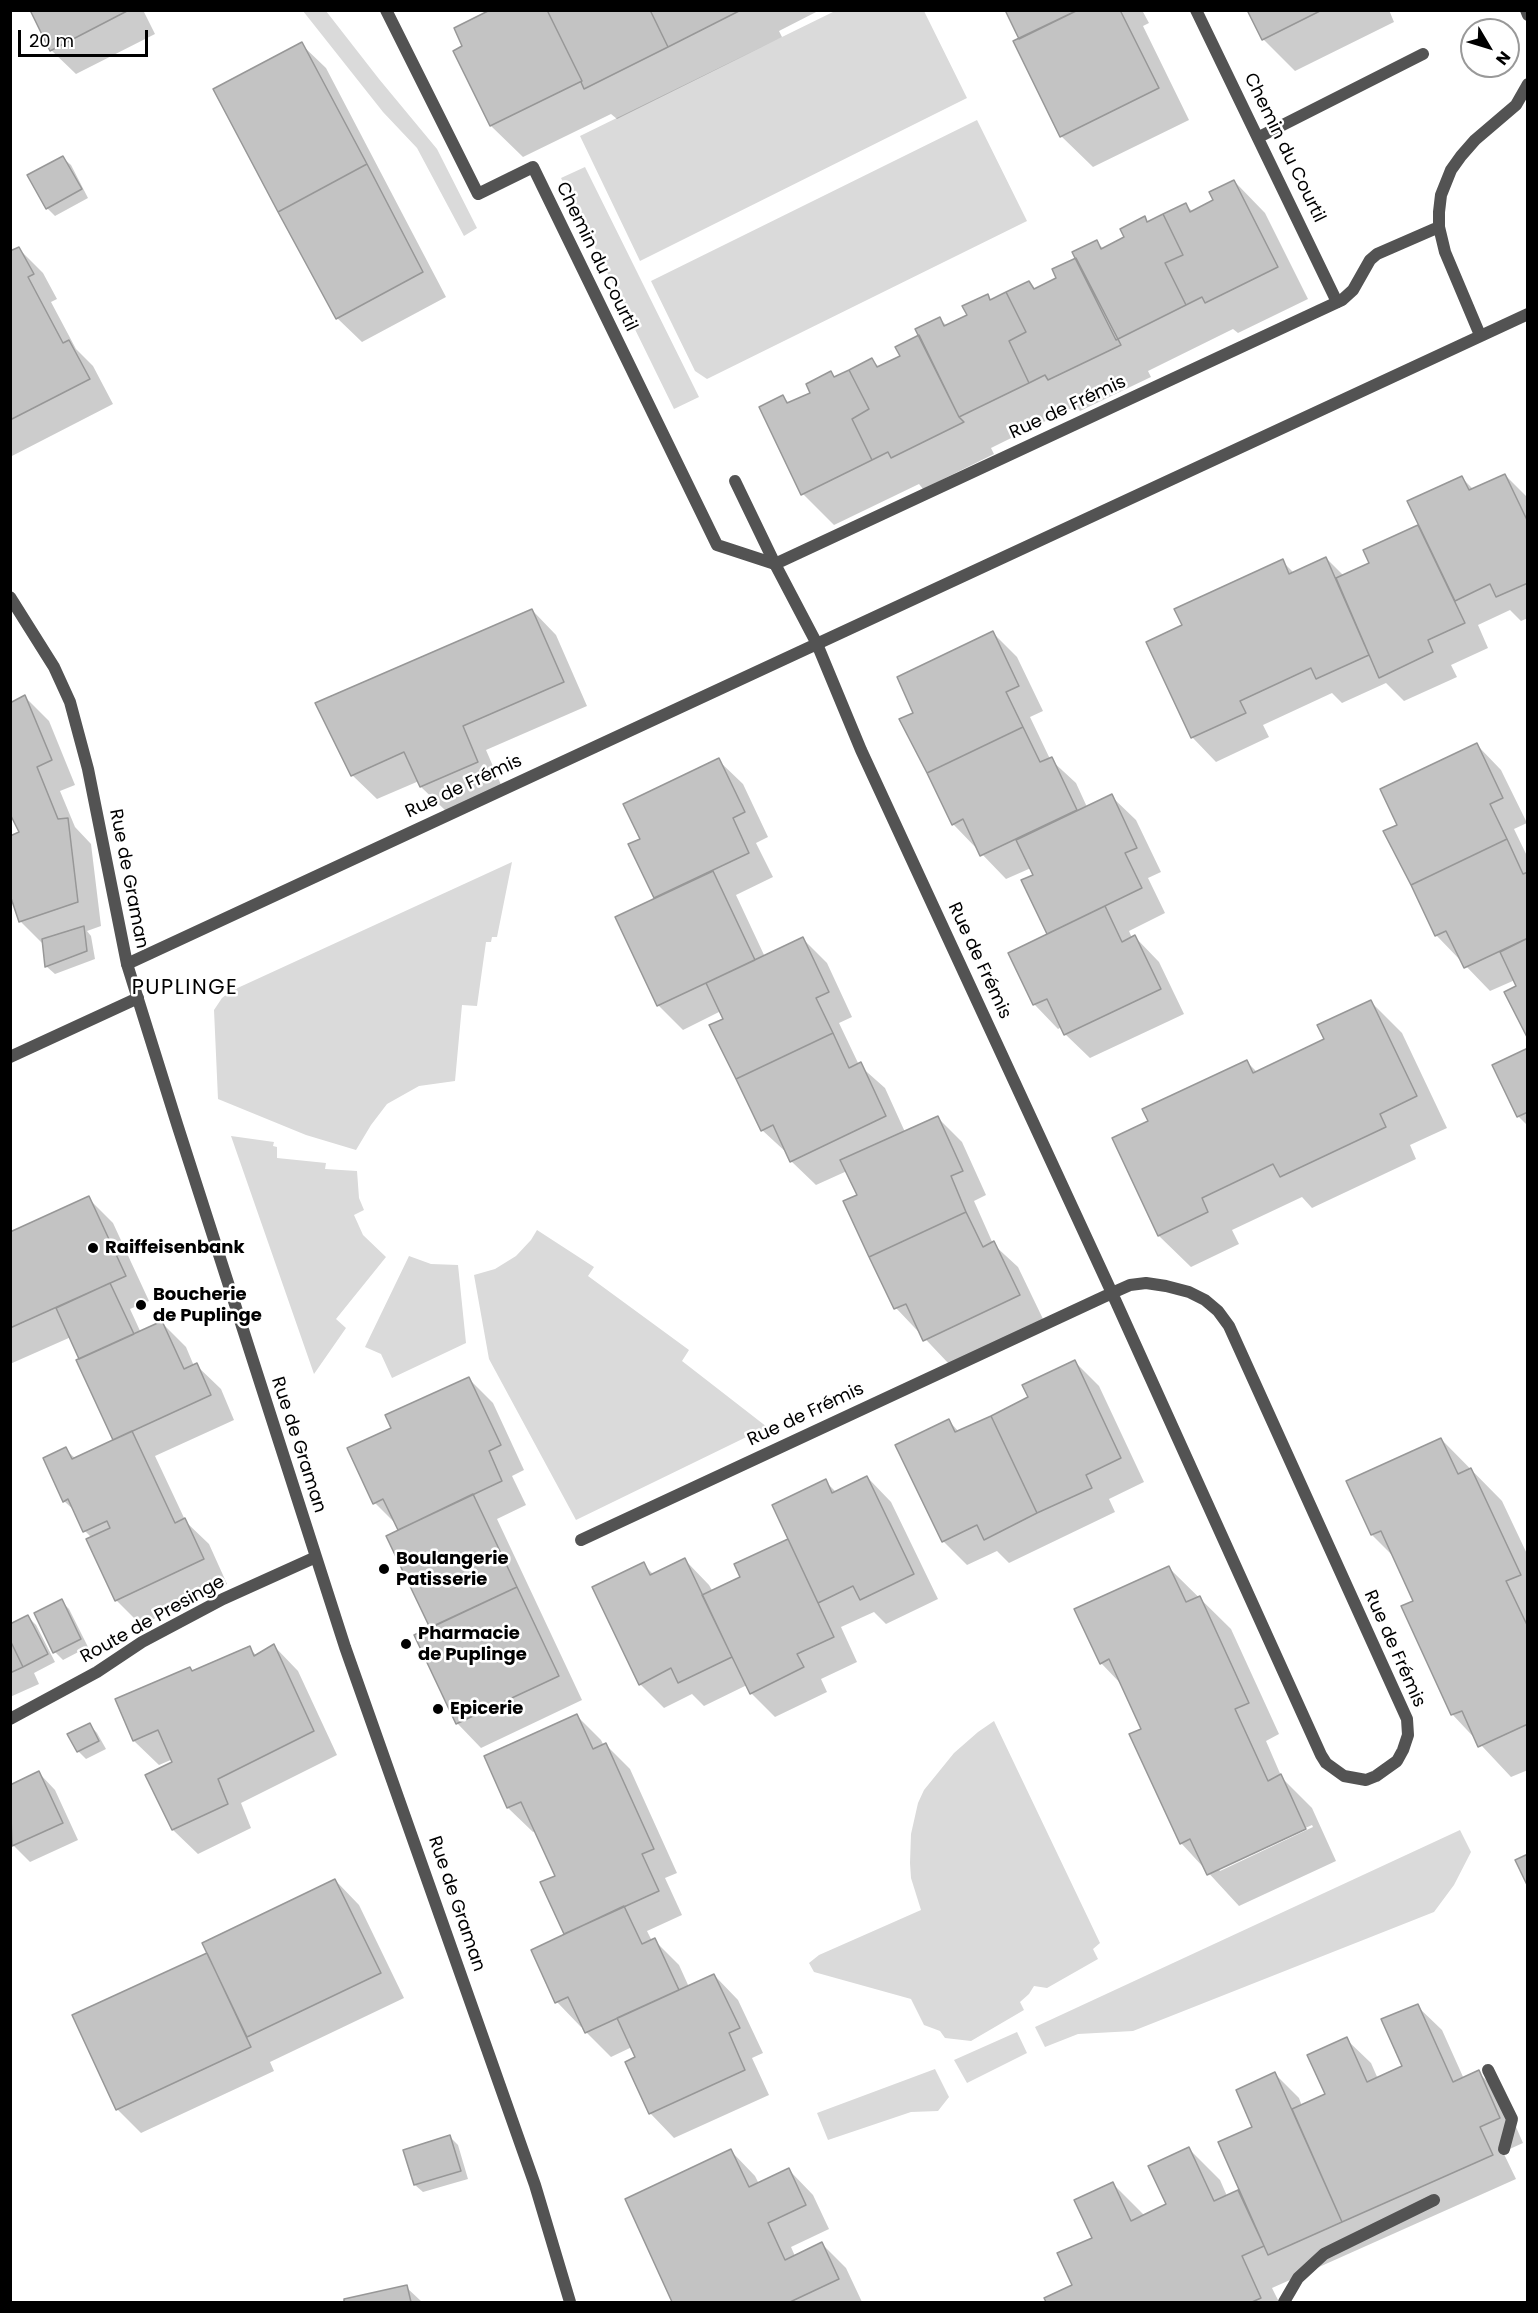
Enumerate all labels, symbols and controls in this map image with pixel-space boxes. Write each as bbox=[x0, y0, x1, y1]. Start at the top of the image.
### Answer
scale bar bbox=[21, 18, 152, 56]
north arrow bbox=[1460, 18, 1520, 78]
text: 20 m bbox=[29, 28, 74, 53]
text: N bbox=[1490, 46, 1516, 70]
street label: Chemin du Courtil bbox=[1238, 70, 1330, 226]
street label: Chemin du Courtil bbox=[550, 179, 642, 335]
street label: Rue de Frémis bbox=[1006, 372, 1130, 444]
street label: Rue de Frémis bbox=[402, 751, 526, 823]
street label: Rue de Graman bbox=[104, 807, 152, 951]
street label: Rue de Frémis bbox=[943, 899, 1015, 1023]
district label: PUPLINGE bbox=[132, 976, 238, 1002]
place label: Raiffeisenbank bbox=[105, 1237, 245, 1259]
marker: Raiffeisenbank bbox=[86, 1241, 100, 1255]
place label: Boucherie de Puplinge bbox=[153, 1284, 262, 1326]
marker: Boucherie de Puplinge bbox=[134, 1298, 148, 1312]
street label: Rue de Graman bbox=[266, 1374, 330, 1516]
street label: Rue de Frémis bbox=[744, 1379, 868, 1451]
place label: Boulangerie Patisserie bbox=[396, 1548, 509, 1590]
marker: Boulangerie Patisserie bbox=[377, 1562, 391, 1576]
street label: Route de Presinge bbox=[77, 1571, 229, 1669]
street label: Rue de Frémis bbox=[1359, 1587, 1429, 1711]
place label: Pharmacie de Puplinge bbox=[418, 1623, 527, 1666]
marker: Pharmacie de Puplinge bbox=[399, 1637, 413, 1651]
place label: Epicerie bbox=[450, 1698, 523, 1720]
marker: Epicerie bbox=[431, 1702, 445, 1716]
street label: Rue de Graman bbox=[423, 1834, 489, 1974]

